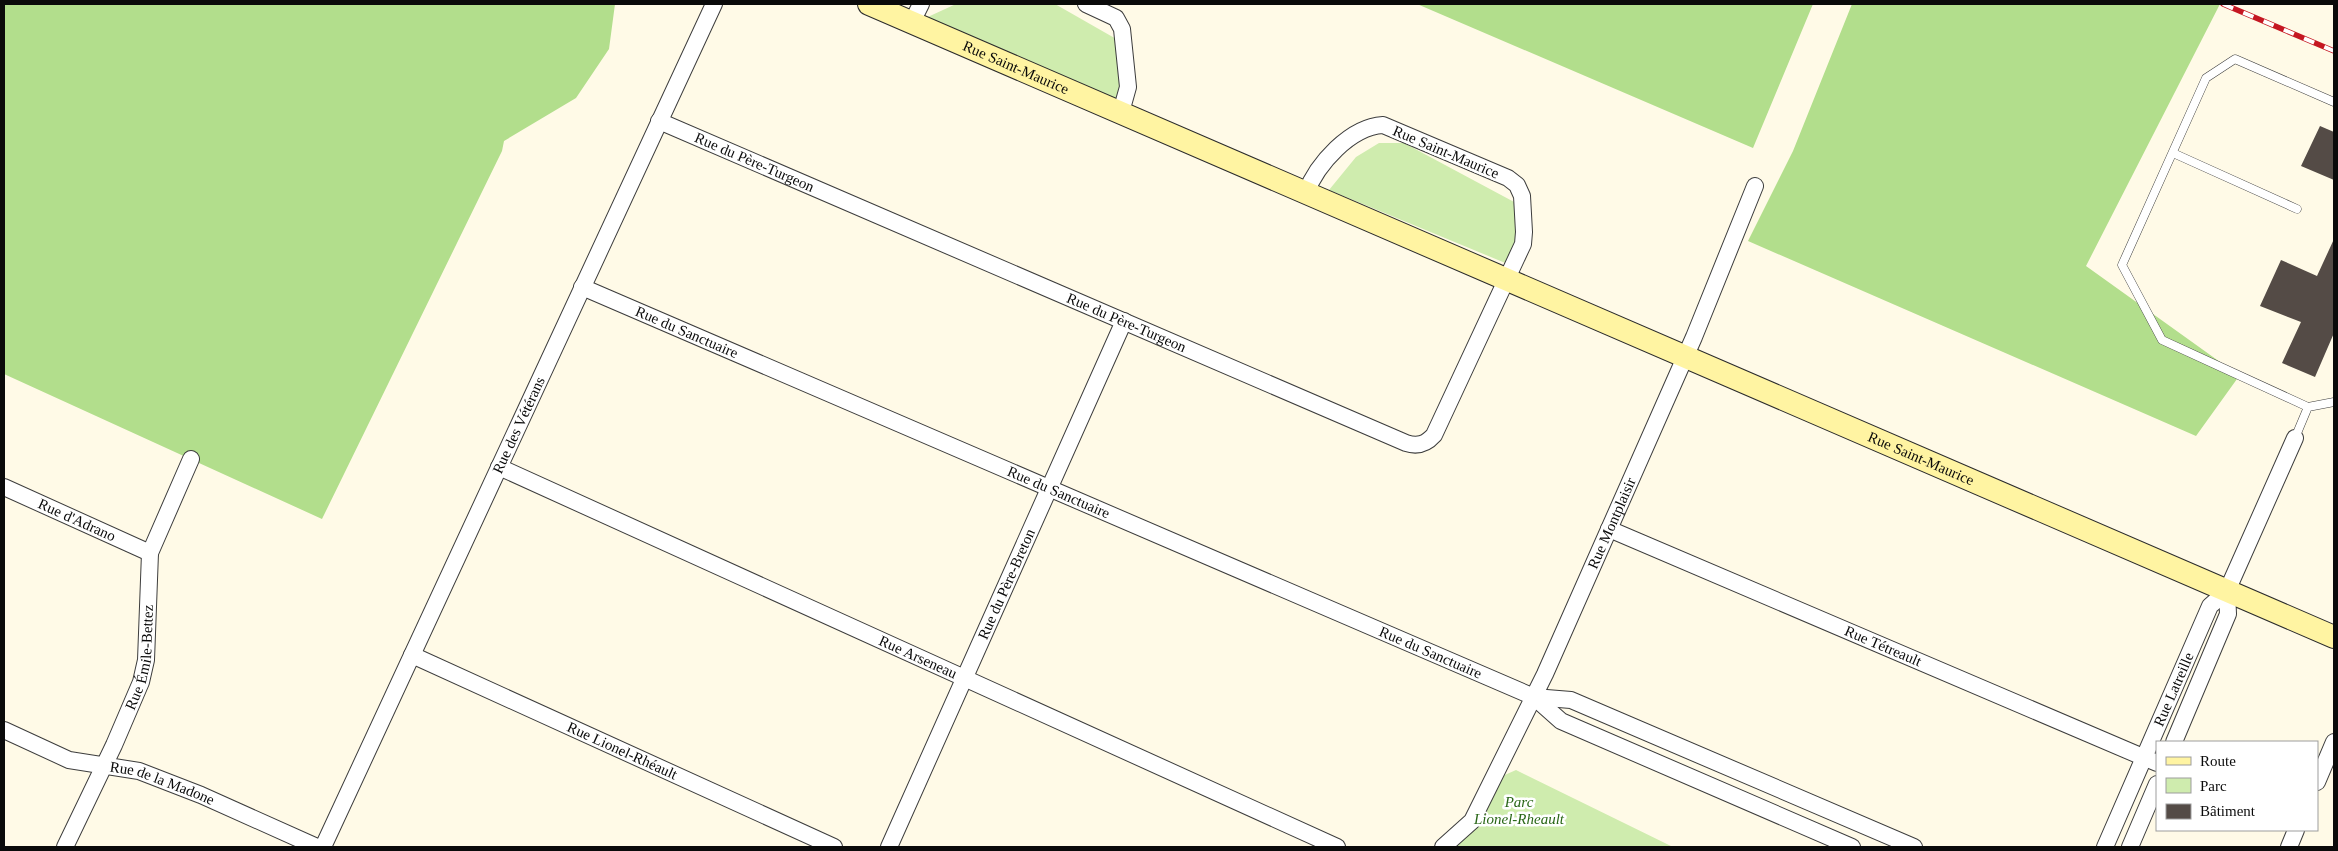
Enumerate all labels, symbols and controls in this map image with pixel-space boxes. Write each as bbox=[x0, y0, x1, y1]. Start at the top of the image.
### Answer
street label: Rue Saint-Maurice bbox=[960, 38, 1072, 98]
street label: Rue Saint-Maurice bbox=[1391, 122, 1502, 182]
street label: Rue du Père-Turgeon bbox=[692, 129, 817, 195]
street label: Rue du Père-Turgeon bbox=[1064, 290, 1189, 355]
street label: Rue du Sanctuaire bbox=[633, 303, 741, 361]
street label: Rue des Vétérans bbox=[489, 374, 548, 476]
street label: Rue Saint-Maurice bbox=[1866, 429, 1977, 489]
street label: Rue du Sanctuaire bbox=[1005, 463, 1113, 522]
street label: Rue Montplaisir bbox=[1585, 475, 1639, 571]
street label: Rue d'Adrano bbox=[36, 496, 118, 544]
street label: Rue du Père-Breton bbox=[975, 526, 1038, 642]
street label: Rue Émile-Bettez bbox=[122, 604, 156, 712]
street label: Rue du Sanctuaire bbox=[1377, 623, 1485, 682]
street label: Rue Tétreault bbox=[1842, 623, 1925, 670]
street label: Rue Arseneau bbox=[876, 632, 960, 682]
street label: Rue Latreille bbox=[2151, 650, 2197, 729]
street label: Rue Lionel-Rhéault bbox=[565, 719, 680, 783]
legend bbox=[2156, 741, 2318, 831]
text: Route bbox=[2200, 753, 2236, 769]
street label: Rue de la Madone bbox=[109, 759, 217, 808]
text: Parc bbox=[2200, 778, 2227, 794]
park label: Parc Lionel-Rheault bbox=[1473, 794, 1565, 827]
text: Bâtiment bbox=[2200, 803, 2256, 819]

